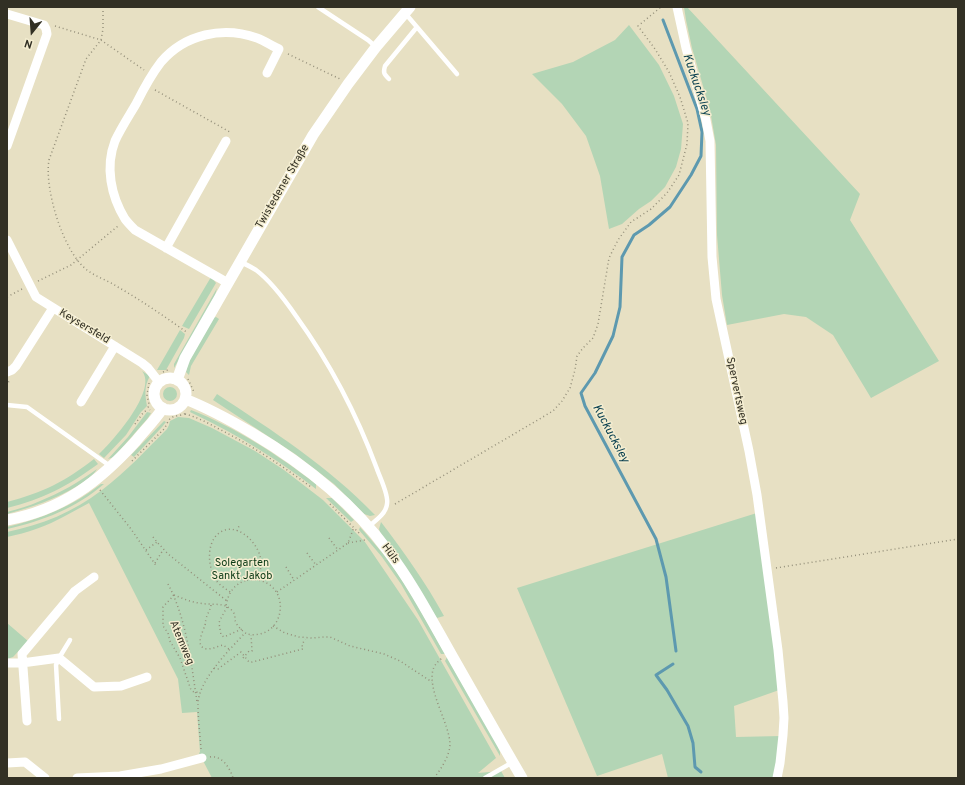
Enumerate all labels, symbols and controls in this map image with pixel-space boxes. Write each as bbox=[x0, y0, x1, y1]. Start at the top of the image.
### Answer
north arrow bbox=[12, 12, 52, 52]
text: N bbox=[23, 36, 34, 51]
water label: Kuckucksley bbox=[679, 52, 713, 118]
street label: Twistedener Straße bbox=[253, 142, 313, 232]
street label: Keysersfeld bbox=[56, 307, 112, 347]
street label: Spervertsweg bbox=[722, 356, 750, 426]
water label: Kuckucksley bbox=[589, 402, 631, 466]
street label: Hüls bbox=[378, 541, 402, 567]
park label: Solegarten Sankt Jakob bbox=[212, 557, 272, 583]
street label: Atemweg bbox=[166, 619, 196, 667]

